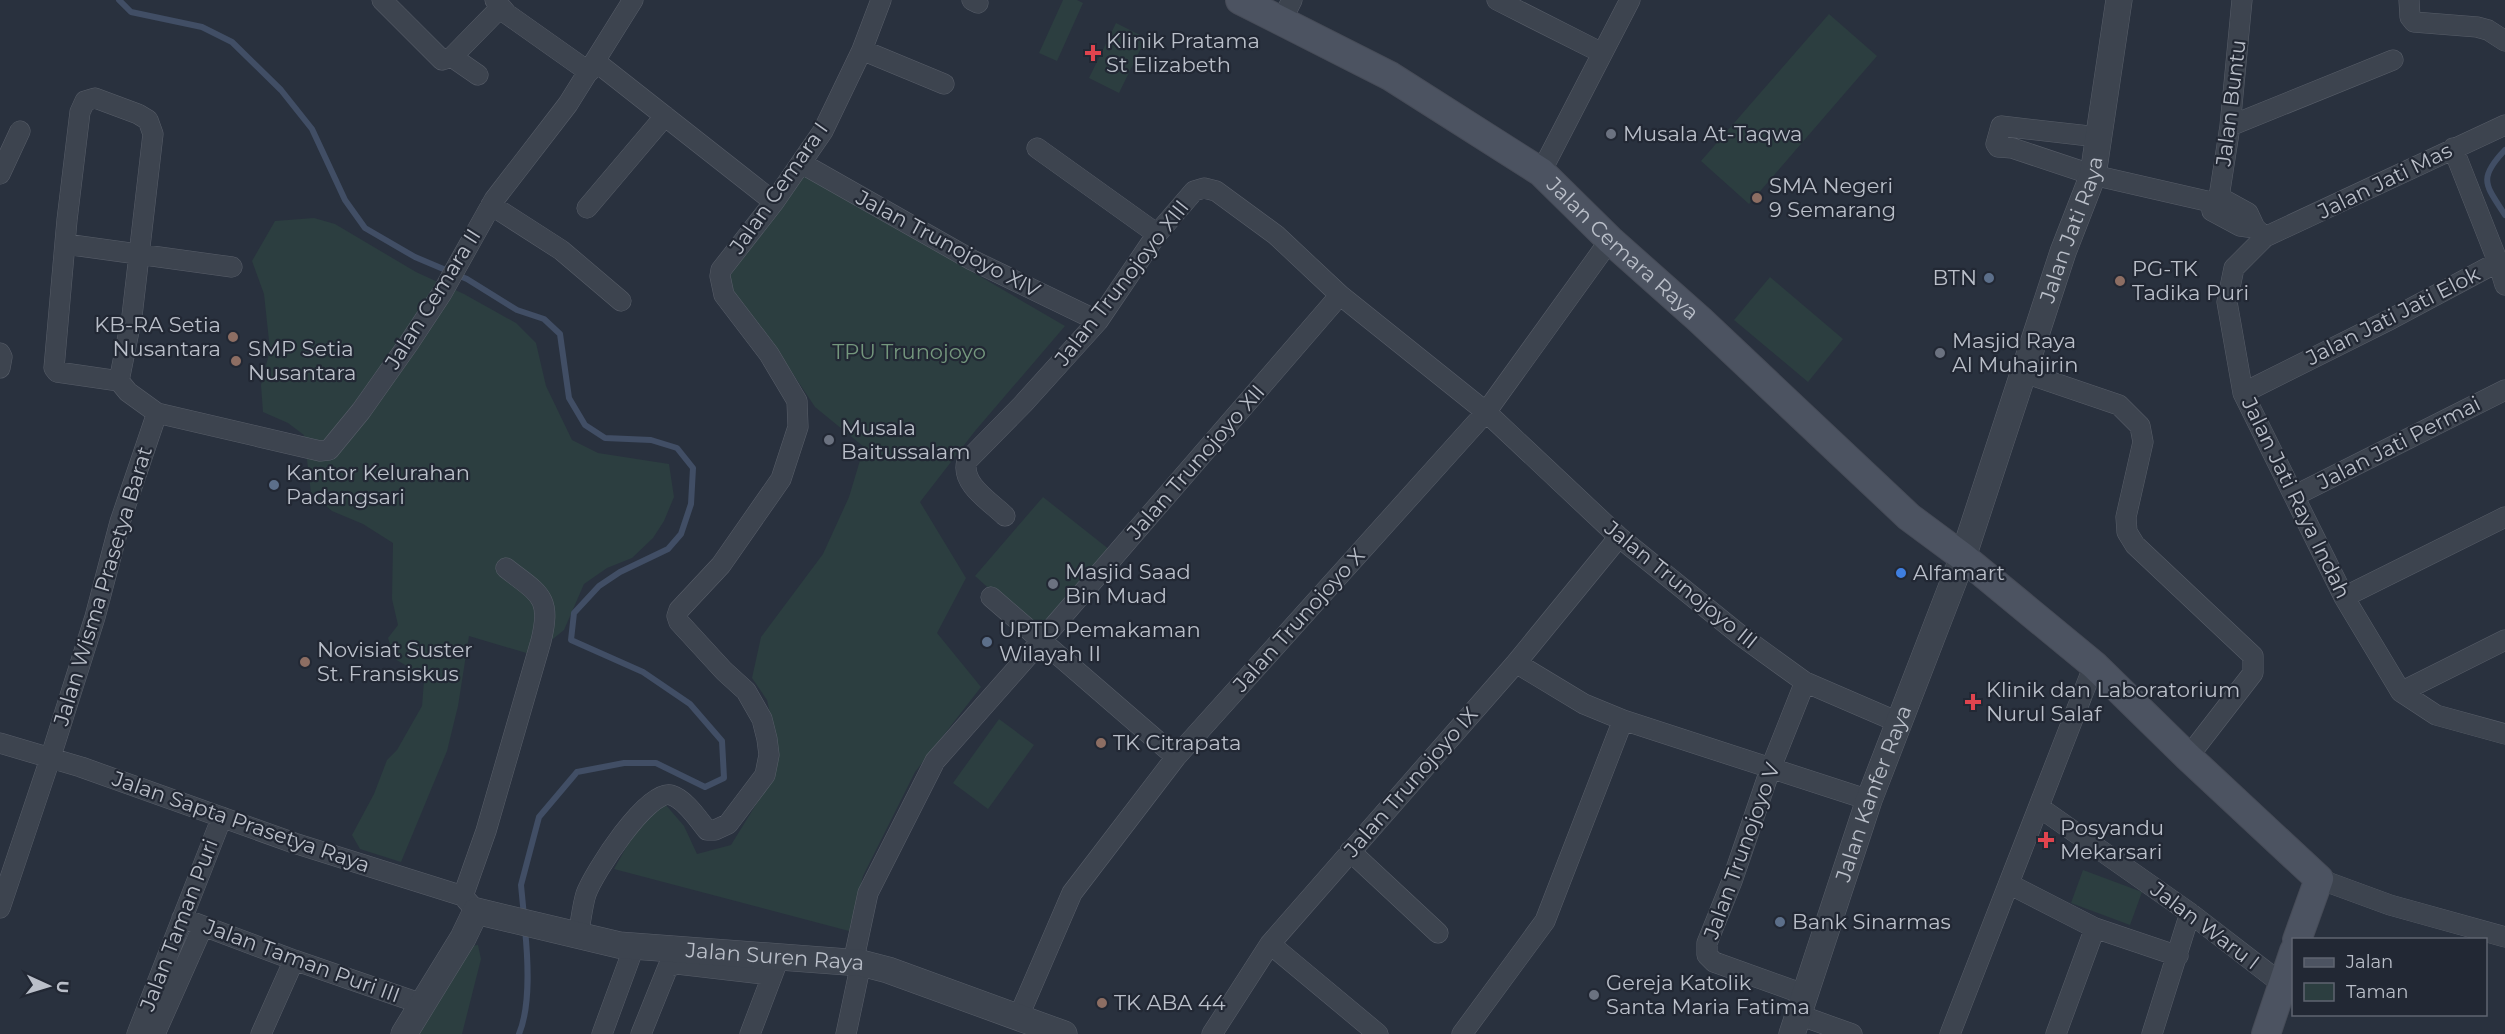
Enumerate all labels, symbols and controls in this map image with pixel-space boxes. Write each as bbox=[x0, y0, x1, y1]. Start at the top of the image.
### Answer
place label: Klinik Pratama St Elizabeth bbox=[1106, 28, 1260, 77]
street label: Jalan Buntu bbox=[2210, 38, 2251, 169]
marker: Klinik Pratama St Elizabeth bbox=[1084, 44, 1102, 62]
street label: Jalan Cemara I bbox=[724, 117, 833, 259]
place label: Musala At-Taqwa bbox=[1623, 121, 1802, 146]
marker: Musala At-Taqwa bbox=[1604, 127, 1618, 141]
street label: Jalan Jati Mas bbox=[2313, 137, 2456, 224]
street label: Jalan Jati Raya bbox=[2034, 155, 2108, 307]
street label: Jalan Cemara Raya bbox=[1541, 171, 1704, 325]
place label: SMA Negeri 9 Semarang bbox=[1769, 173, 1896, 222]
street label: Jalan Trunojoyo XIV bbox=[851, 184, 1045, 303]
marker: SMA Negeri 9 Semarang bbox=[1750, 191, 1764, 205]
street label: Jalan Trunojoyo XIII bbox=[1049, 195, 1194, 371]
street label: Jalan Cemara II bbox=[379, 224, 486, 374]
place label: PG-TK Tadika Puri bbox=[2132, 256, 2249, 305]
street label: Jalan Jati Jati Elok bbox=[2301, 261, 2484, 371]
place label: BTN bbox=[1932, 265, 1977, 290]
marker: BTN bbox=[1982, 271, 1996, 285]
marker: PG-TK Tadika Puri bbox=[2113, 274, 2127, 288]
place label: KB-RA Setia Nusantara bbox=[94, 312, 221, 361]
place label: Masjid Raya Al Muhajirin bbox=[1952, 328, 2078, 377]
marker: KB-RA Setia Nusantara bbox=[226, 330, 240, 344]
place label: SMP Setia Nusantara bbox=[248, 336, 356, 385]
park label: TPU Trunojoyo bbox=[832, 339, 986, 364]
marker: Masjid Raya Al Muhajirin bbox=[1933, 346, 1947, 360]
marker: SMP Setia Nusantara bbox=[229, 354, 243, 368]
street label: Jalan Trunojoyo XII bbox=[1121, 379, 1270, 545]
street label: Jalan Jati Permai bbox=[2312, 391, 2484, 495]
street label: Jalan Jati Raya Indah bbox=[2236, 392, 2356, 602]
place label: Musala Baitussalam bbox=[841, 415, 971, 464]
marker: Musala Baitussalam bbox=[822, 433, 836, 447]
street label: Jalan Wisma Prasetya Barat bbox=[48, 443, 157, 729]
place label: Kantor Kelurahan Padangsari bbox=[286, 460, 470, 509]
marker: Kantor Kelurahan Padangsari bbox=[267, 478, 281, 492]
street label: Jalan Trunojoyo III bbox=[1599, 515, 1763, 654]
street label: Jalan Trunojoyo X bbox=[1227, 543, 1370, 697]
place label: Masjid Saad Bin Muad bbox=[1065, 559, 1191, 608]
place label: Alfamart bbox=[1913, 560, 2005, 585]
marker: Alfamart bbox=[1894, 566, 1908, 580]
marker: Masjid Saad Bin Muad bbox=[1046, 577, 1060, 591]
place label: UPTD Pemakaman Wilayah II bbox=[999, 617, 1201, 666]
marker: UPTD Pemakaman Wilayah II bbox=[980, 635, 994, 649]
place label: Novisiat Suster St. Fransiskus bbox=[317, 637, 473, 686]
marker: Novisiat Suster St. Fransiskus bbox=[298, 655, 312, 669]
place label: Klinik dan Laboratorium Nurul Salaf bbox=[1986, 677, 2240, 726]
marker: Klinik dan Laboratorium Nurul Salaf bbox=[1964, 693, 1982, 711]
street label: Jalan Trunojoyo IX bbox=[1338, 701, 1483, 862]
street label: Jalan Kanfer Raya bbox=[1830, 701, 1916, 886]
place label: TK Citrapata bbox=[1113, 730, 1241, 755]
marker: TK Citrapata bbox=[1094, 736, 1108, 750]
street label: Jalan Trunojoyo V bbox=[1698, 759, 1785, 943]
street label: Jalan Sapta Prasetya Raya bbox=[108, 765, 373, 877]
place label: Posyandu Mekarsari bbox=[2060, 815, 2164, 864]
marker: Posyandu Mekarsari bbox=[2037, 831, 2055, 849]
street label: Jalan Taman Puri bbox=[134, 835, 223, 1015]
street label: Jalan Waru I bbox=[2145, 876, 2265, 975]
place label: Bank Sinarmas bbox=[1792, 909, 1951, 934]
street label: Jalan Taman Puri III bbox=[200, 913, 403, 1008]
marker: Bank Sinarmas bbox=[1773, 915, 1787, 929]
street label: Jalan Suren Raya bbox=[684, 937, 865, 975]
legend bbox=[2292, 938, 2487, 1016]
text: Jalan bbox=[2345, 951, 2393, 973]
north arrow bbox=[18, 956, 78, 1016]
place label: Gereja Katolik Santa Maria Fatima bbox=[1606, 970, 1810, 1019]
text: U bbox=[53, 980, 72, 994]
text: Taman bbox=[2346, 981, 2408, 1003]
marker: Gereja Katolik Santa Maria Fatima bbox=[1587, 988, 1601, 1002]
place label: TK ABA 44 bbox=[1114, 990, 1226, 1015]
marker: TK ABA 44 bbox=[1095, 996, 1109, 1010]

